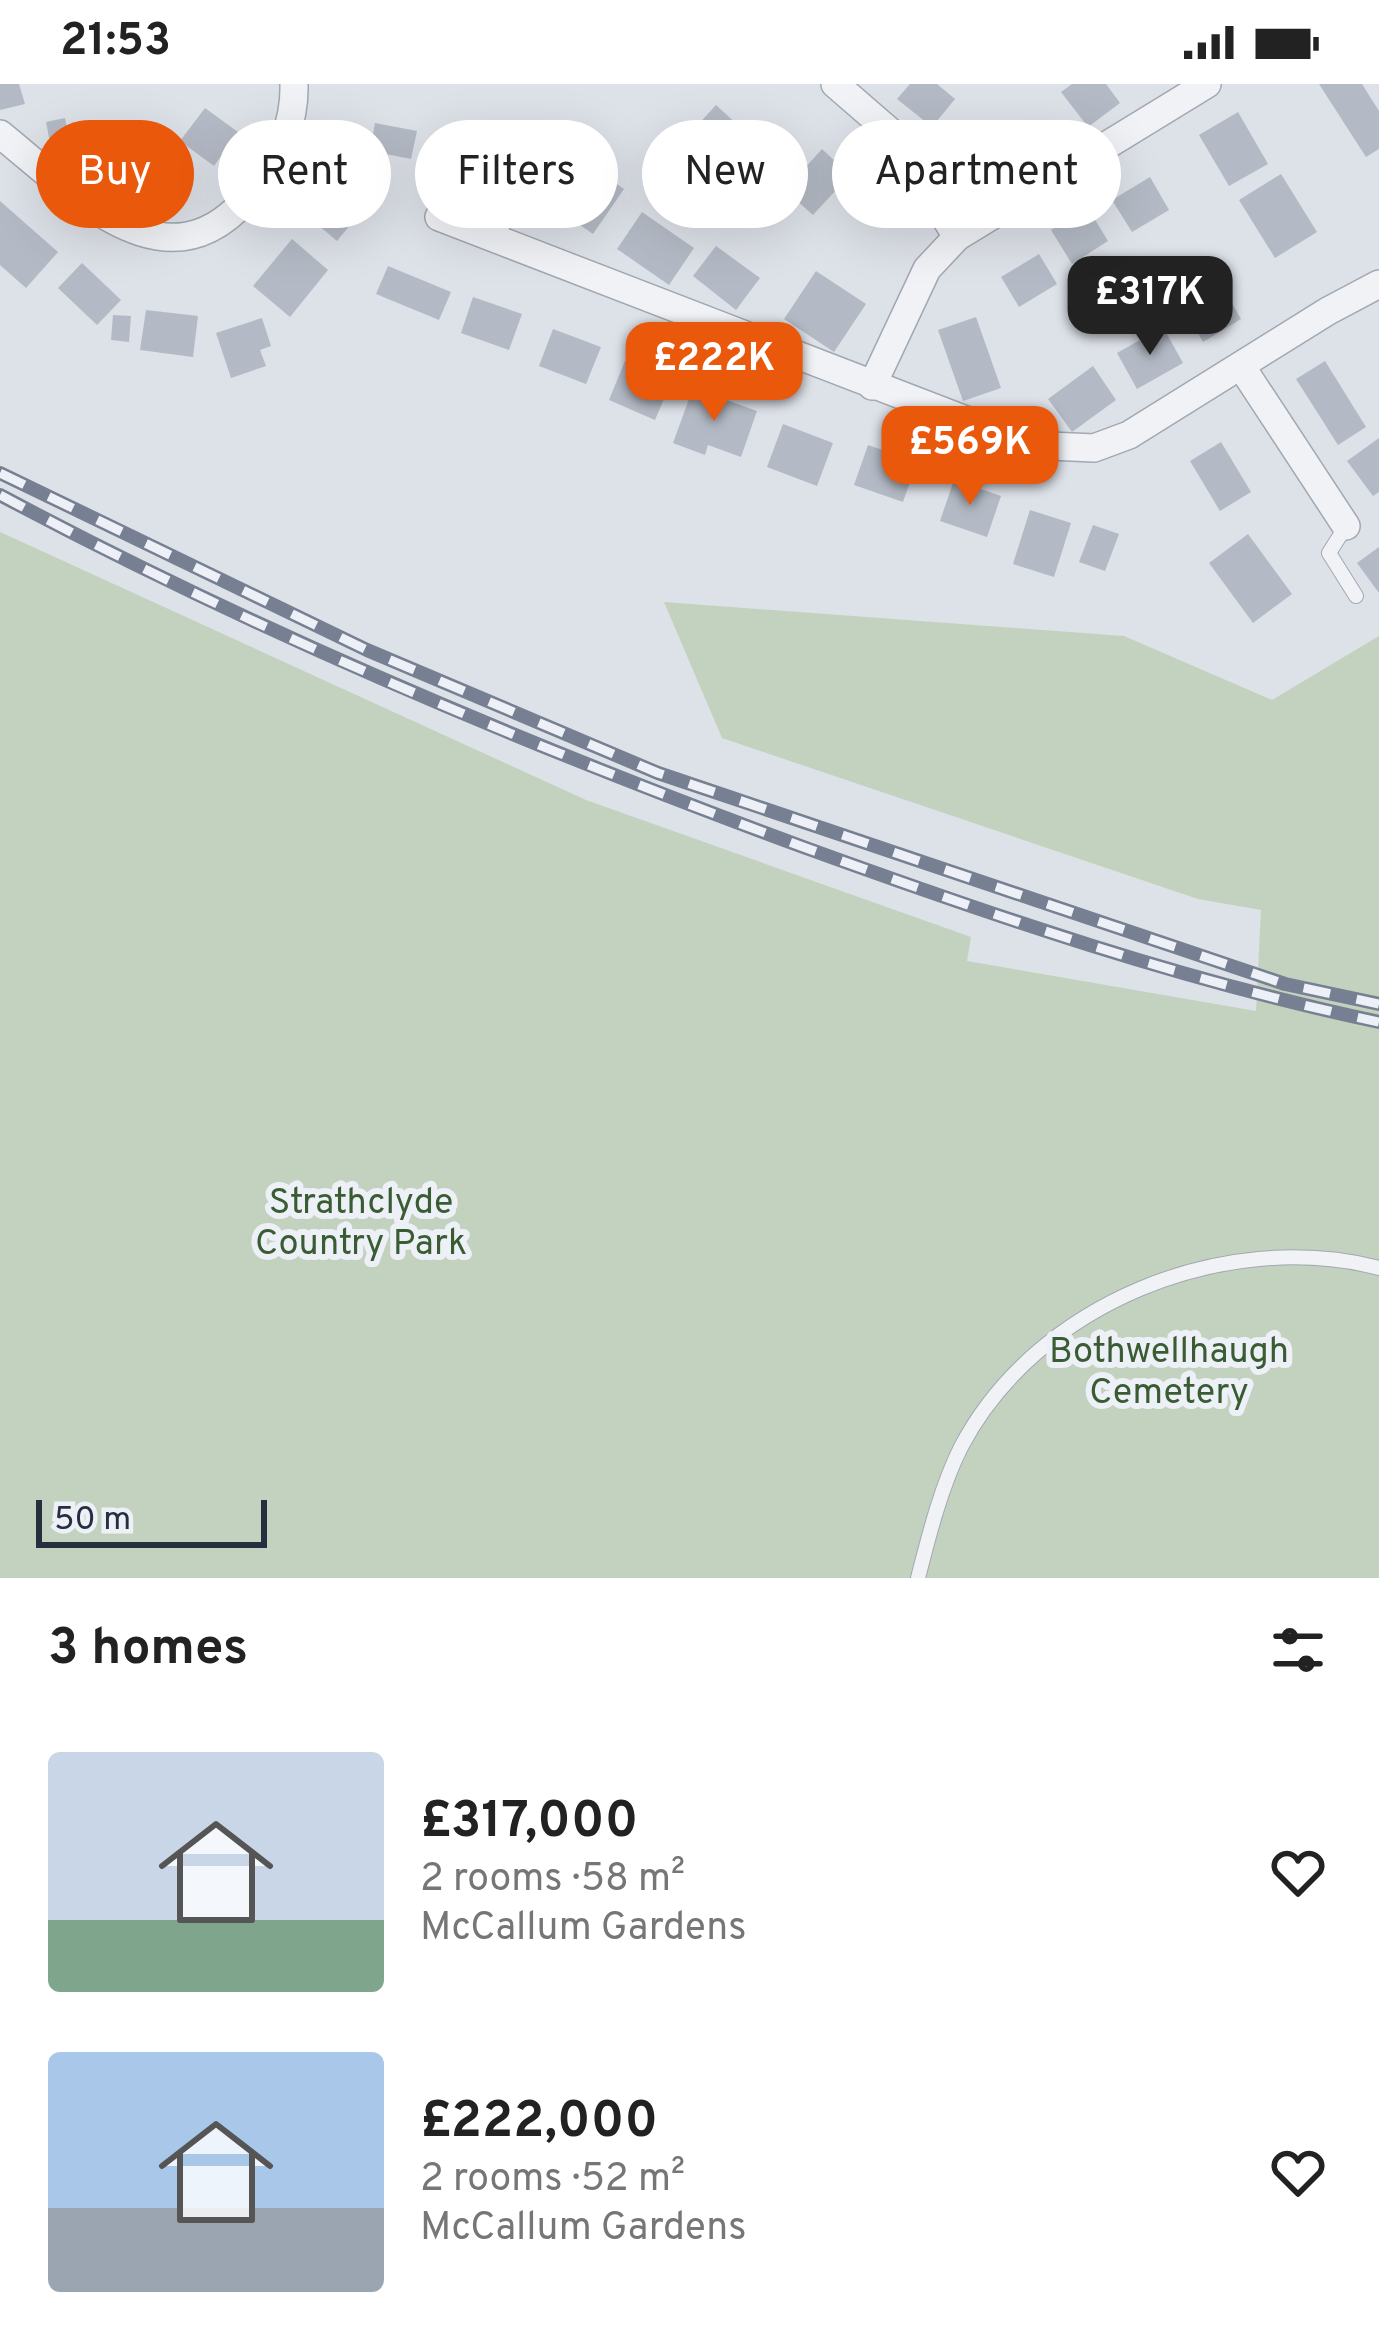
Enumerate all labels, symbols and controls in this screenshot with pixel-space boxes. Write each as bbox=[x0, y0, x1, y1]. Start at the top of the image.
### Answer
text: 21:53 bbox=[60, 14, 171, 71]
chip: Buy bbox=[36, 120, 194, 228]
chip: Rent bbox=[218, 120, 391, 228]
chip: Filters bbox=[415, 120, 618, 228]
chip: New bbox=[642, 120, 808, 228]
chip: Apartment bbox=[832, 120, 1121, 228]
pin: £317K bbox=[1066, 256, 1234, 358]
text: £317K bbox=[1095, 270, 1205, 319]
pin: £222K bbox=[630, 322, 798, 424]
text: £222K bbox=[653, 336, 775, 385]
pin: £569K bbox=[886, 406, 1054, 508]
text: £569K bbox=[909, 420, 1031, 469]
park label: Strathclyde Country Park bbox=[255, 1181, 467, 1268]
park label: Bothwellhaugh Cemetery bbox=[1049, 1330, 1289, 1417]
scale bar bbox=[36, 1494, 267, 1547]
text: 50 m bbox=[54, 1500, 131, 1542]
icon: filters bbox=[1265, 1617, 1331, 1683]
text: 3 homes bbox=[48, 1618, 248, 1683]
text: £317,000 bbox=[420, 1791, 638, 1856]
icon: home bbox=[144, 1800, 288, 1944]
icon: heart bbox=[1265, 1839, 1331, 1905]
text: 2 rooms · 58 m² bbox=[420, 1856, 685, 1905]
text: McCallum Gardens bbox=[420, 1905, 746, 1954]
text: £222,000 bbox=[420, 2091, 658, 2156]
icon: home bbox=[144, 2100, 288, 2244]
icon: heart bbox=[1265, 2139, 1331, 2205]
text: 2 rooms · 52 m² bbox=[420, 2156, 685, 2205]
text: McCallum Gardens bbox=[420, 2205, 746, 2254]

